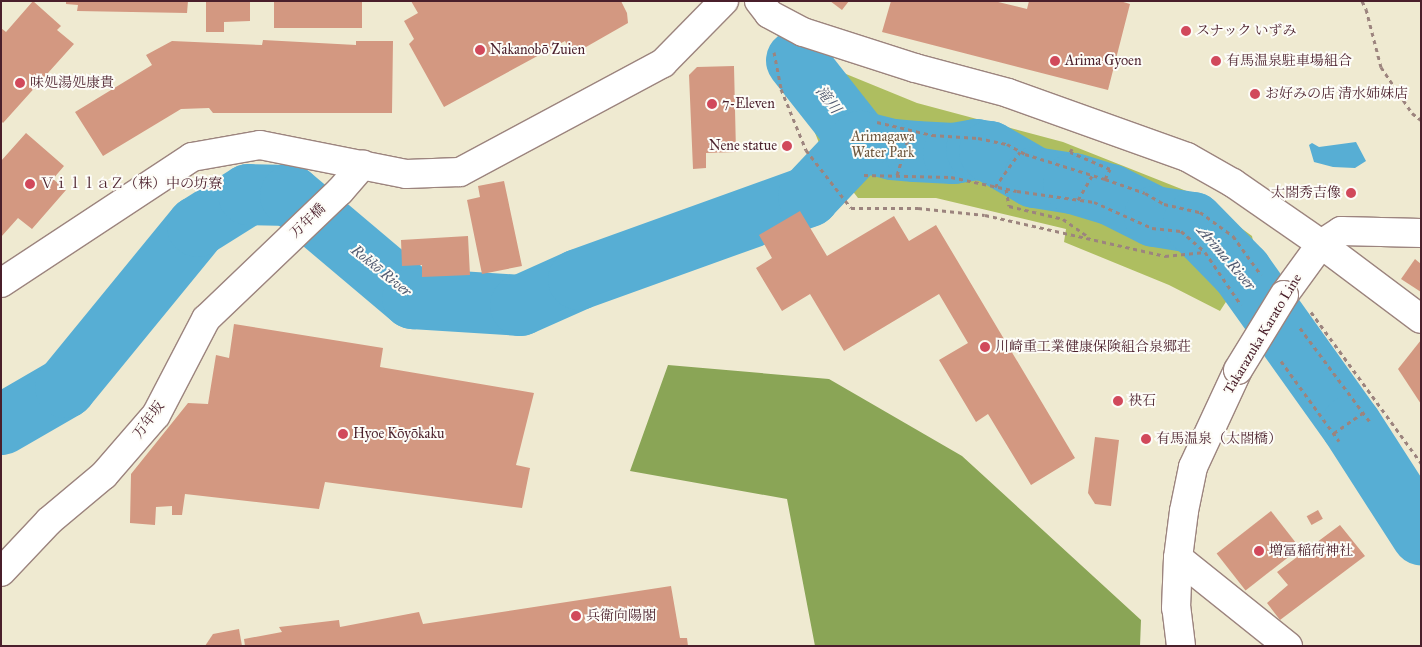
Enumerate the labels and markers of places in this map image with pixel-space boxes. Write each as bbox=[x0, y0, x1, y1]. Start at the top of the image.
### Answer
place label: スナック いずみ bbox=[1196, 23, 1297, 39]
marker: スナック いずみ bbox=[1180, 25, 1192, 37]
place label: Nakanobō Zuien bbox=[490, 42, 585, 58]
marker: Nakanobō Zuien bbox=[474, 44, 486, 56]
place label: Arima Gyoen bbox=[1065, 53, 1141, 69]
place label: 有馬温泉駐車場組合 bbox=[1226, 53, 1352, 69]
marker: Arima Gyoen bbox=[1049, 55, 1061, 67]
marker: 有馬温泉駐車場組合 bbox=[1210, 55, 1222, 67]
place label: 味処湯処康貴 bbox=[30, 75, 114, 91]
marker: 味処湯処康貴 bbox=[14, 77, 26, 89]
place label: お好みの店 清水姉妹店 bbox=[1265, 86, 1408, 102]
marker: お好みの店 清水姉妹店 bbox=[1249, 88, 1261, 100]
place label: 7-Eleven bbox=[722, 96, 775, 112]
marker: 7-Eleven bbox=[706, 98, 718, 110]
place label: Nene statue bbox=[709, 138, 777, 154]
marker: Nene statue bbox=[781, 140, 793, 152]
place label: ＶｉｌｌａＺ（株）中の坊寮 bbox=[40, 176, 222, 192]
marker: ＶｉｌｌａＺ（株）中の坊寮 bbox=[24, 178, 36, 190]
place label: 太閤秀吉像 bbox=[1271, 185, 1341, 201]
marker: 太閤秀吉像 bbox=[1345, 187, 1357, 199]
place label: 川崎重工業健康保険組合泉郷荘 bbox=[995, 339, 1191, 355]
marker: 川崎重工業健康保険組合泉郷荘 bbox=[979, 341, 991, 353]
place label: 袂石 bbox=[1128, 393, 1156, 409]
marker: 袂石 bbox=[1112, 395, 1124, 407]
place label: Hyoe Kōyōkaku bbox=[353, 426, 444, 442]
marker: Hyoe Kōyōkaku bbox=[337, 428, 349, 440]
place label: 有馬温泉（太閤橋） bbox=[1156, 431, 1282, 447]
marker: 有馬温泉（太閤橋） bbox=[1140, 433, 1152, 445]
place label: 増冨稲荷神社 bbox=[1269, 543, 1353, 559]
marker: 増冨稲荷神社 bbox=[1253, 545, 1265, 557]
place label: 兵衛向陽閣 bbox=[586, 608, 656, 624]
marker: 兵衛向陽閣 bbox=[570, 610, 582, 622]

